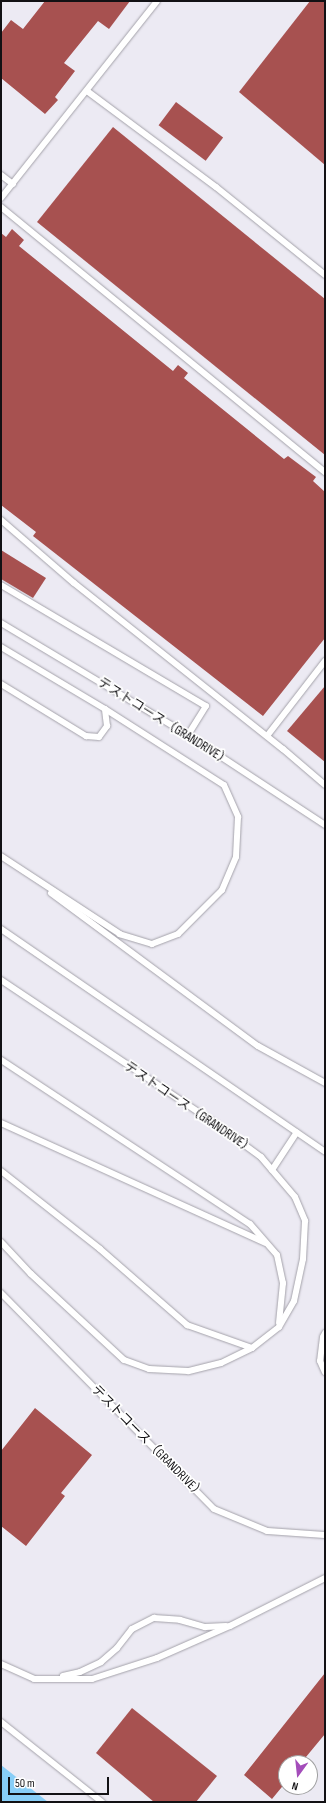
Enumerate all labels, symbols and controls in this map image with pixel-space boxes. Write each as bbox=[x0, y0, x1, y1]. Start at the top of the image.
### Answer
street label: テストコース（GRANDRIVE） bbox=[94, 674, 234, 770]
street label: テストコース（GRANDRIVE） bbox=[120, 1058, 258, 1158]
street label: テストコース（GRANDRIVE） bbox=[88, 1382, 208, 1502]
north arrow bbox=[278, 1755, 318, 1795]
scale bar bbox=[10, 1769, 111, 1795]
text: 50 m bbox=[15, 1776, 35, 1791]
text: N bbox=[291, 1779, 300, 1793]

